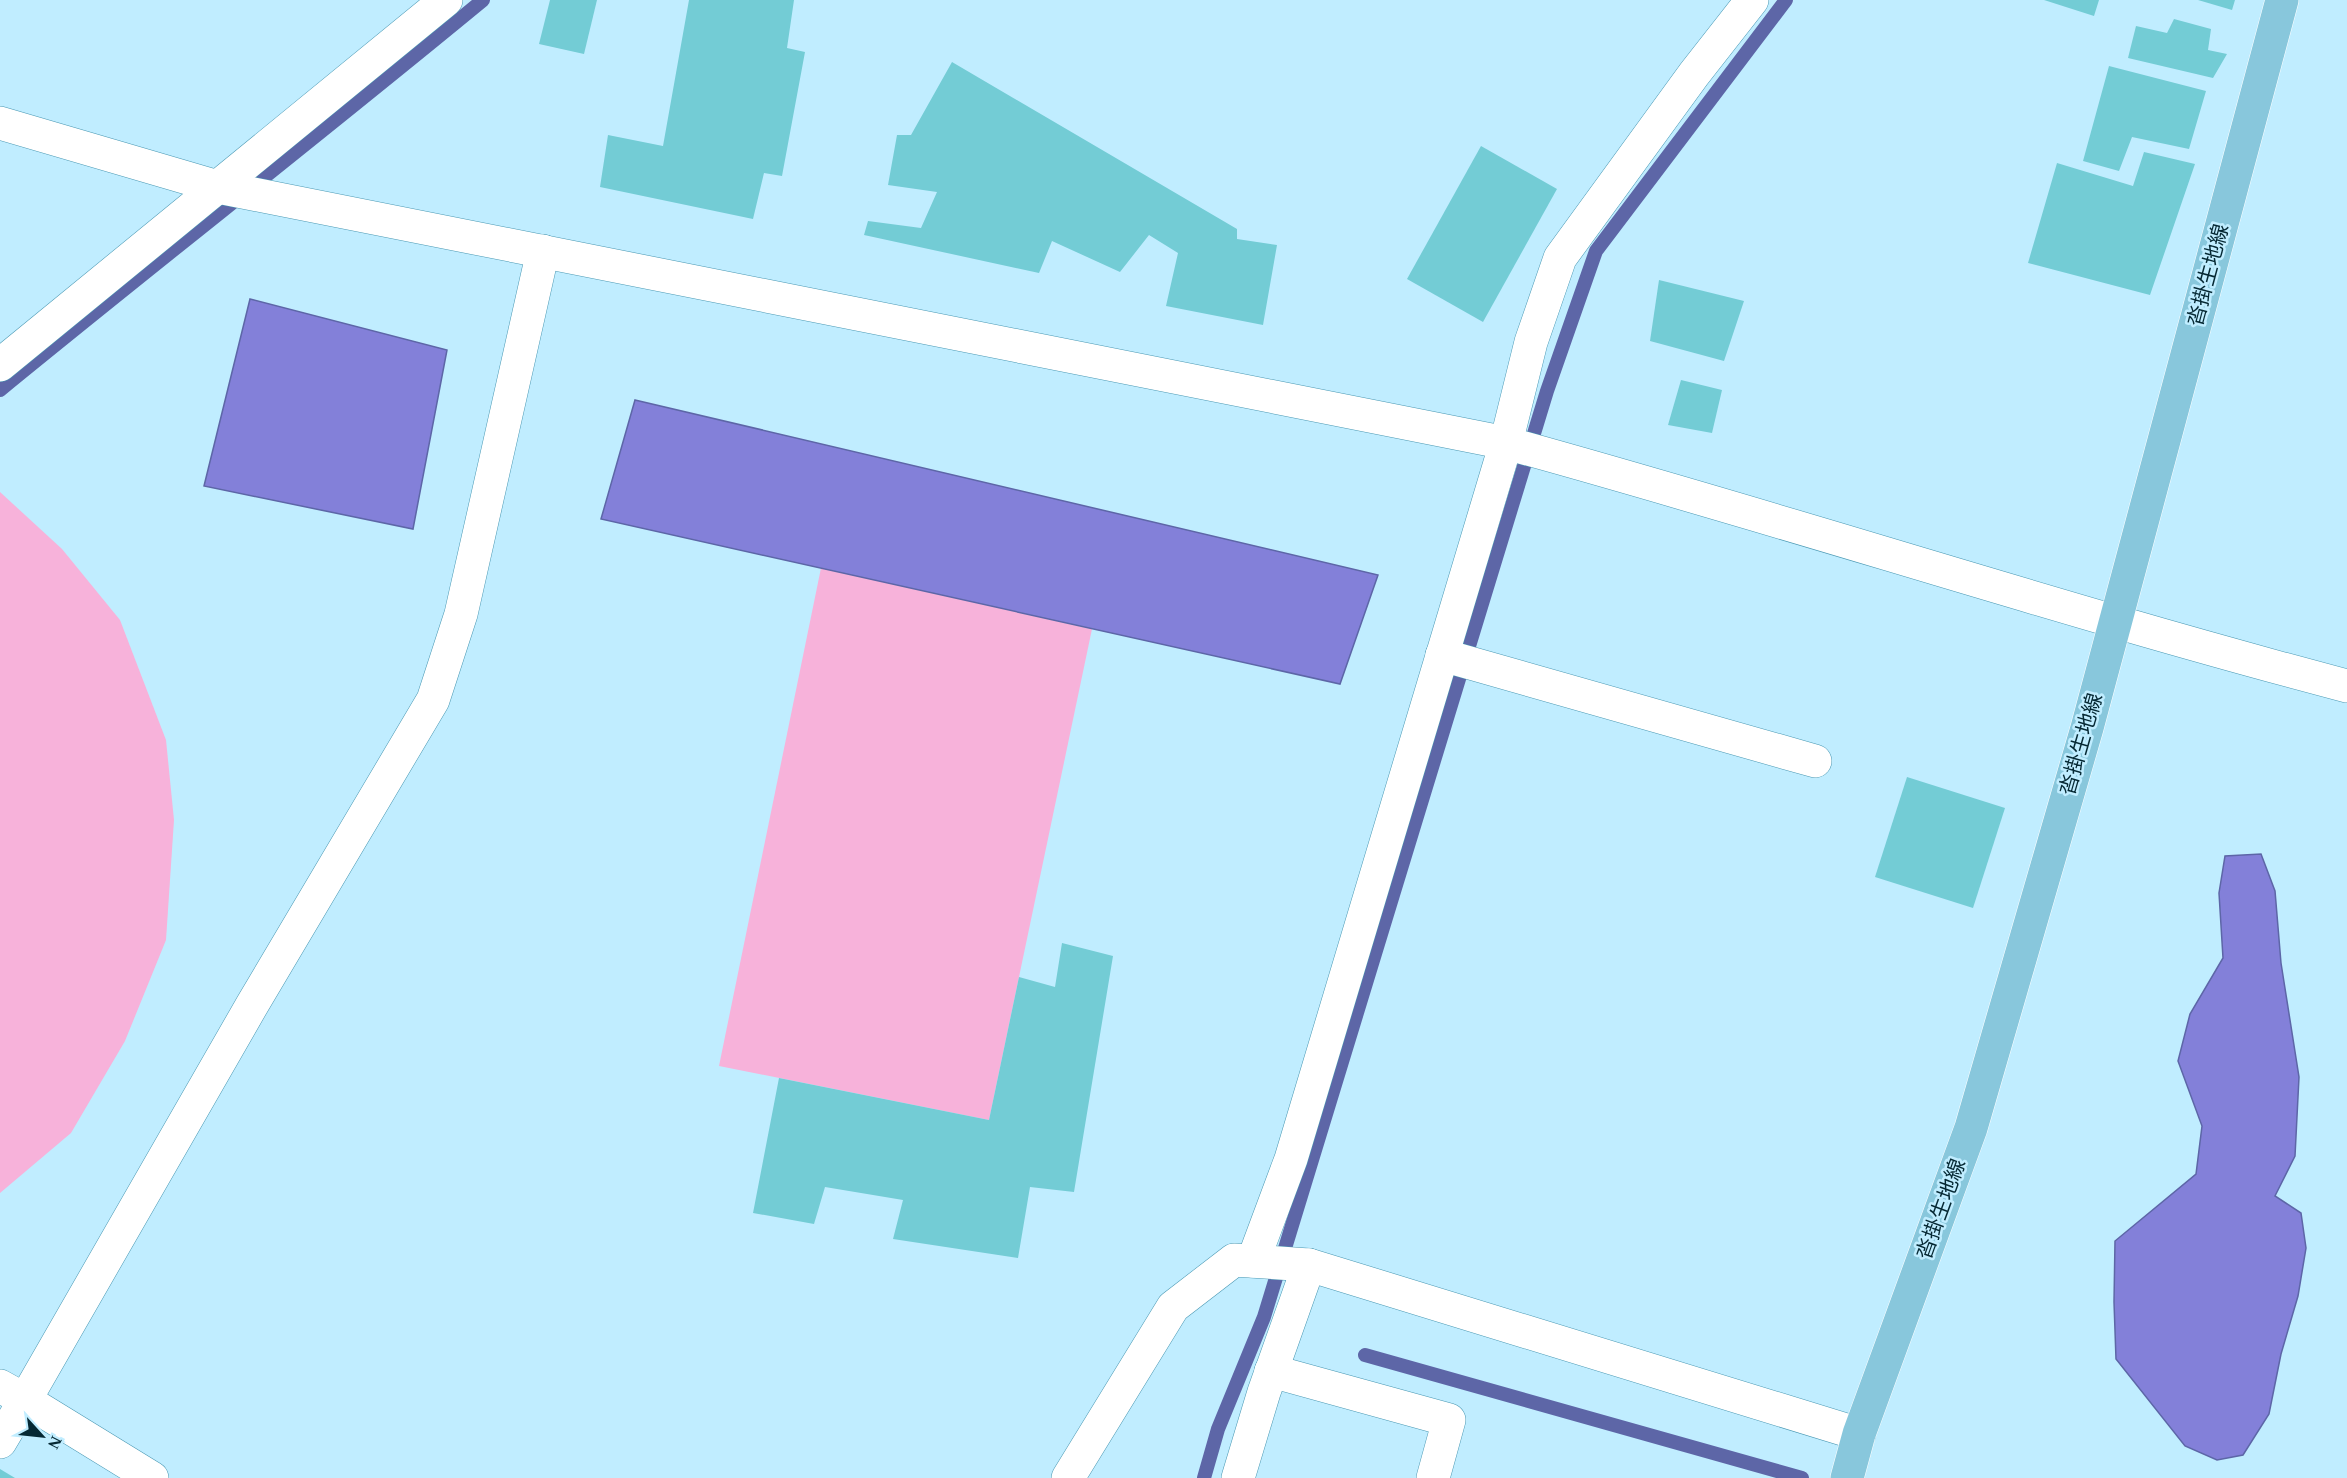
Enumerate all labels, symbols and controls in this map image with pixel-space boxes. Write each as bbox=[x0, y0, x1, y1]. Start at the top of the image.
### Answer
street label: 沓掛生地線 bbox=[2183, 221, 2233, 329]
street label: 沓掛生地線 bbox=[2055, 690, 2107, 798]
street label: 沓掛生地線 bbox=[1912, 1156, 1970, 1262]
north arrow bbox=[12, 1406, 72, 1466]
text: N bbox=[45, 1434, 65, 1452]

